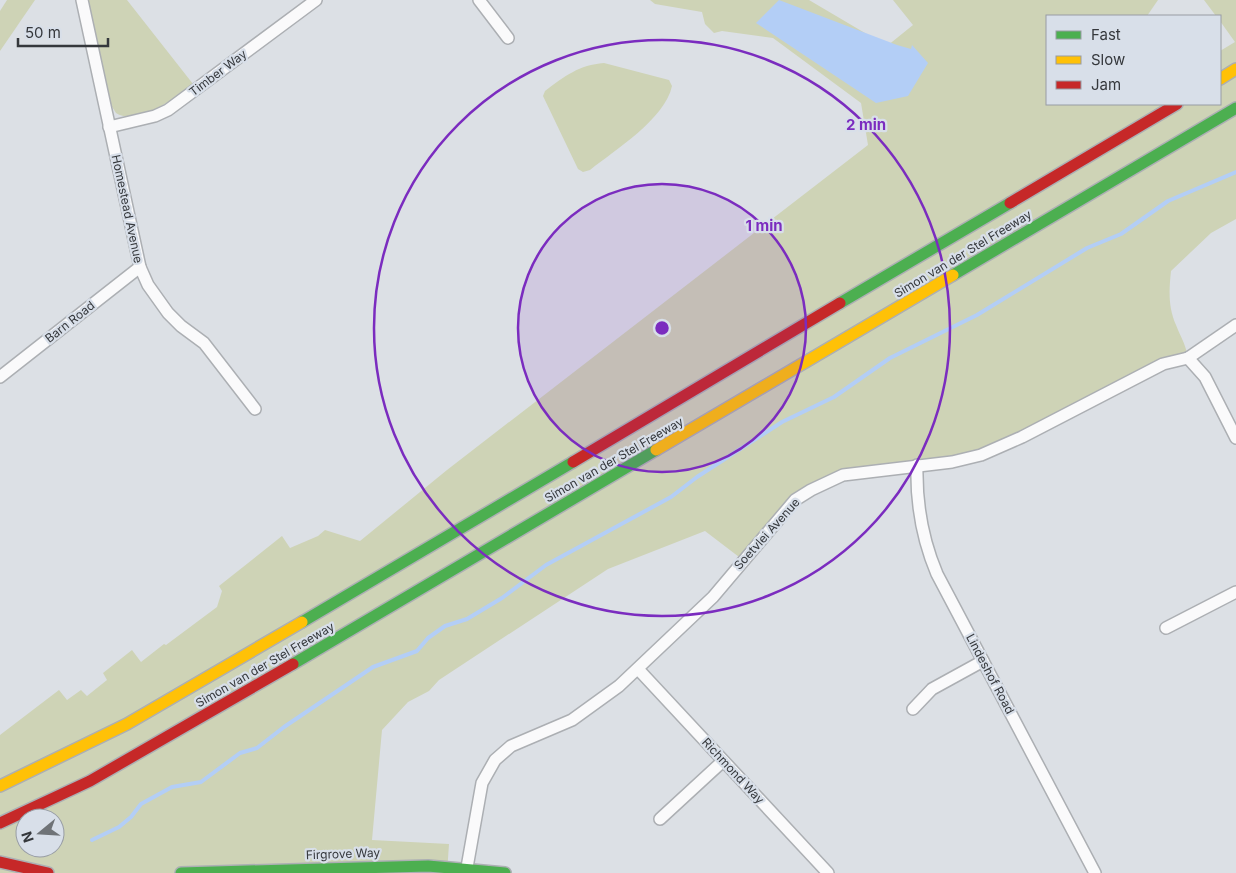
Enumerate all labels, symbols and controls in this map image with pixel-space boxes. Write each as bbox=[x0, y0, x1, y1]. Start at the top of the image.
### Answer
scale bar bbox=[18, 15, 108, 47]
legend bbox=[1046, 15, 1221, 105]
text: 50 m bbox=[25, 23, 61, 42]
text: Fast bbox=[1091, 25, 1121, 44]
street label: Timber Way bbox=[186, 46, 250, 99]
text: Slow bbox=[1091, 50, 1125, 69]
text: Jam bbox=[1091, 75, 1121, 94]
text: 2 min bbox=[846, 115, 886, 134]
street label: Homestead Avenue bbox=[109, 153, 146, 264]
street label: Simon van der Stel Freeway bbox=[891, 206, 1034, 301]
text: 1 min bbox=[745, 216, 783, 235]
street label: Barn Road bbox=[42, 298, 97, 346]
centre of rings bbox=[653, 319, 671, 337]
street label: Simon van der Stel Freeway bbox=[542, 414, 686, 505]
street label: Soetvlei Avenue bbox=[731, 495, 803, 573]
street label: Simon van der Stel Freeway bbox=[193, 619, 337, 710]
street label: Lindeshof Road bbox=[963, 631, 1018, 716]
street label: Richmond Way bbox=[699, 735, 768, 807]
north arrow bbox=[15, 808, 65, 858]
text: N bbox=[17, 829, 37, 845]
street label: Firgrove Way bbox=[306, 845, 381, 862]

